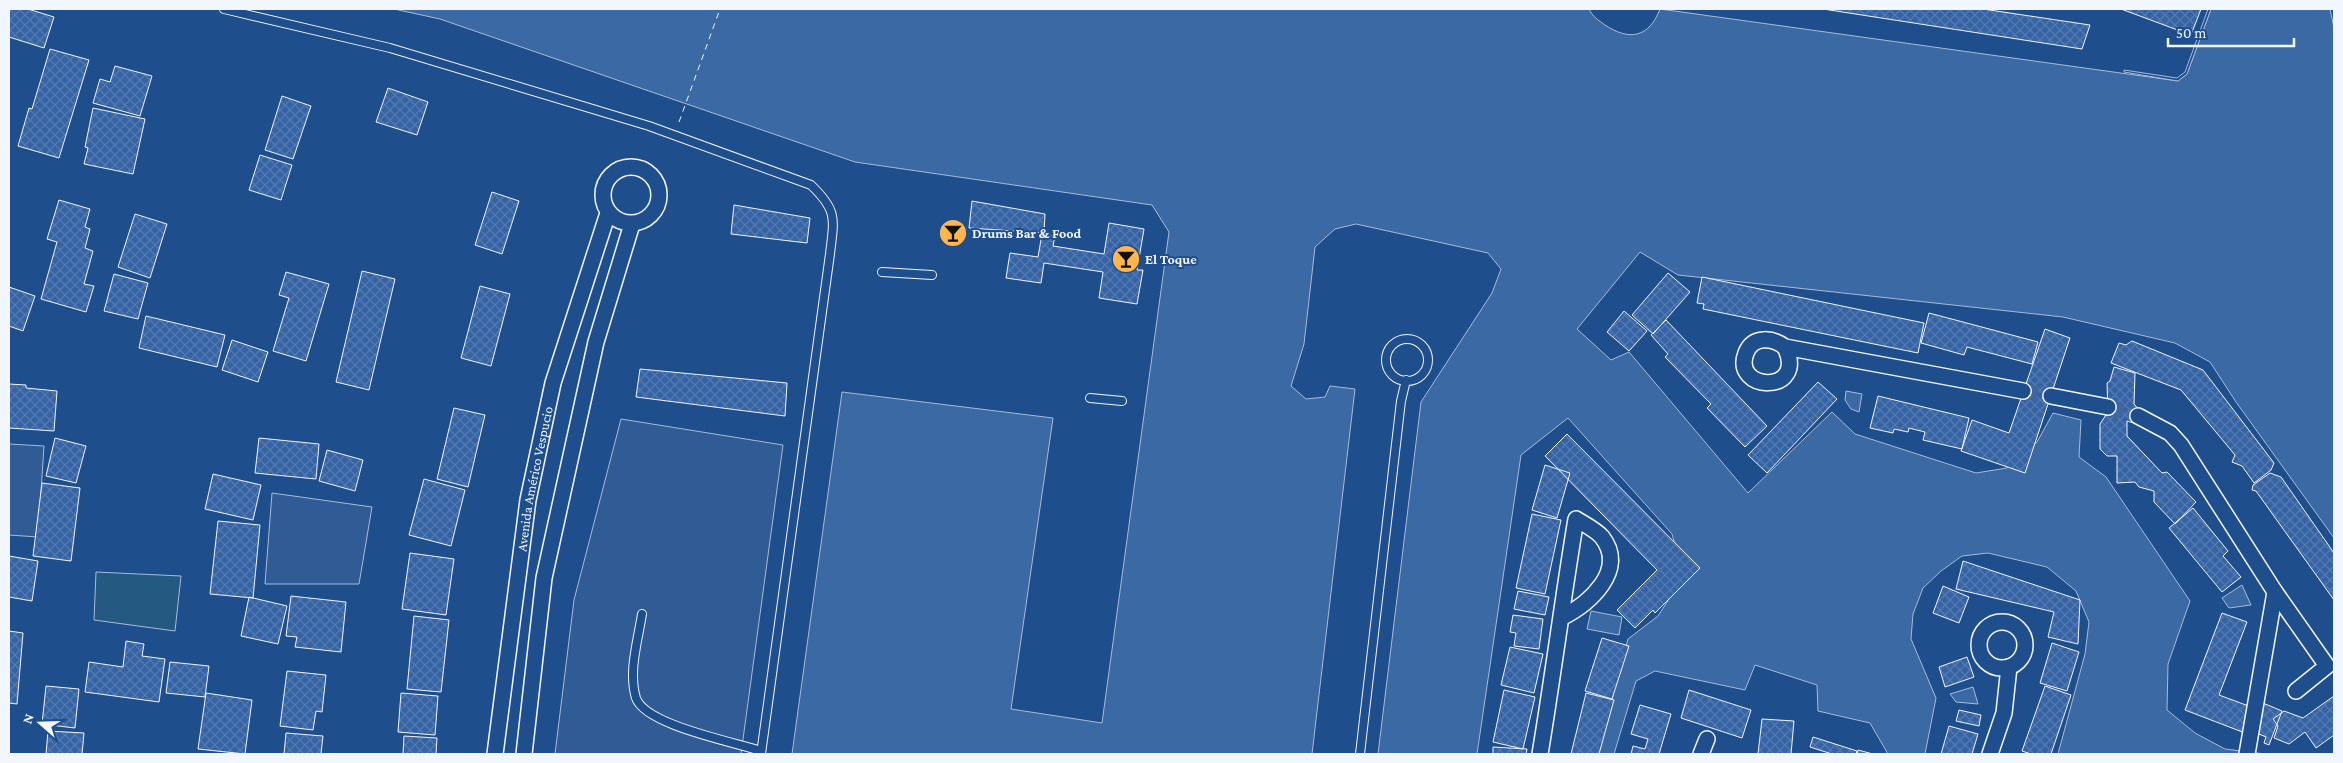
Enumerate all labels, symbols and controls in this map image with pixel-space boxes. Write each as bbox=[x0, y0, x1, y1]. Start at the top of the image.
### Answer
scale bar bbox=[2168, 15, 2294, 47]
text: 50 m bbox=[2176, 25, 2206, 41]
bar icon: Drums Bar & Food bbox=[938, 218, 968, 248]
place label: Drums Bar & Food bbox=[972, 225, 1082, 241]
bar icon: El Toque bbox=[1111, 244, 1141, 274]
place label: El Toque bbox=[1145, 251, 1197, 267]
street label: Avenida Américo Vespucio bbox=[513, 405, 556, 552]
north arrow bbox=[15, 698, 65, 748]
text: N bbox=[19, 711, 37, 726]

